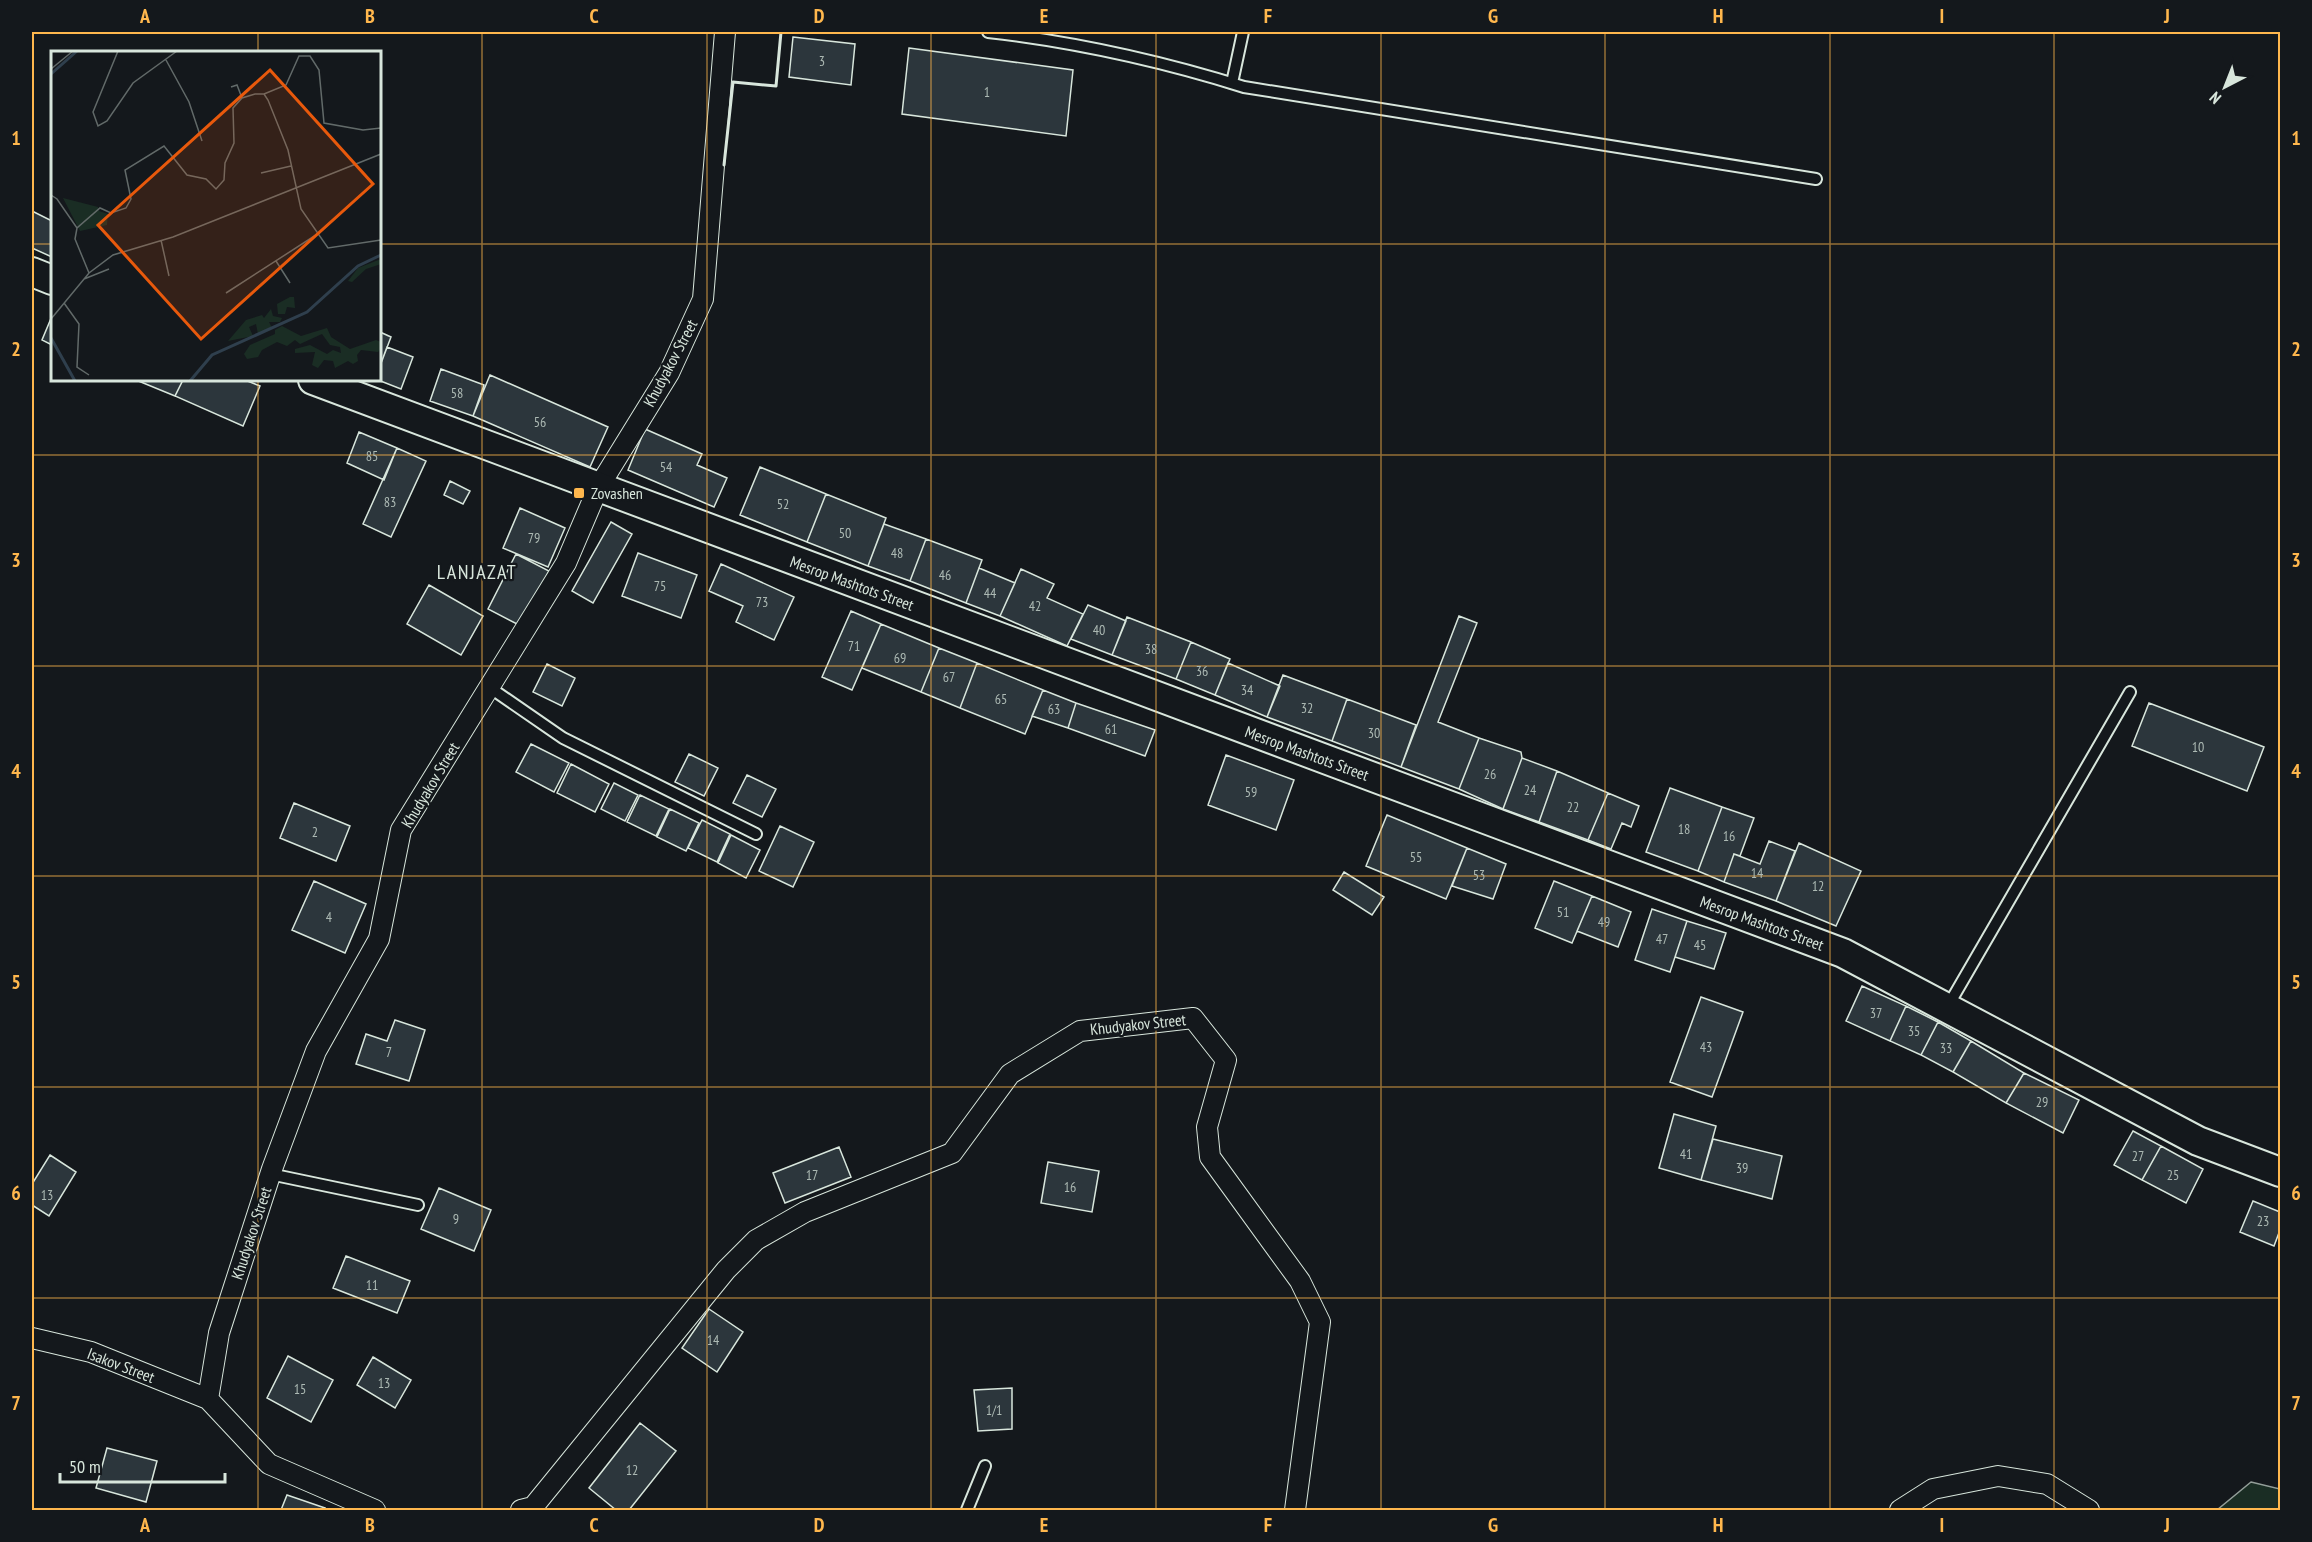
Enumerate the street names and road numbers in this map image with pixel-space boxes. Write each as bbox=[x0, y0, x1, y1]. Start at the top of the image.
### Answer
street label: Khudyakov Street bbox=[639, 315, 702, 410]
street label: Mesrop Mashtots Street bbox=[787, 551, 917, 615]
street label: Mesrop Mashtots Street bbox=[1242, 721, 1372, 785]
street label: Khudyakov Street bbox=[397, 738, 464, 831]
street label: Mesrop Mashtots Street bbox=[1697, 891, 1827, 955]
street label: Khudyakov Street bbox=[1089, 1009, 1188, 1039]
street label: Khudyakov Street bbox=[227, 1184, 276, 1282]
street label: Isakov Street bbox=[84, 1343, 158, 1387]

